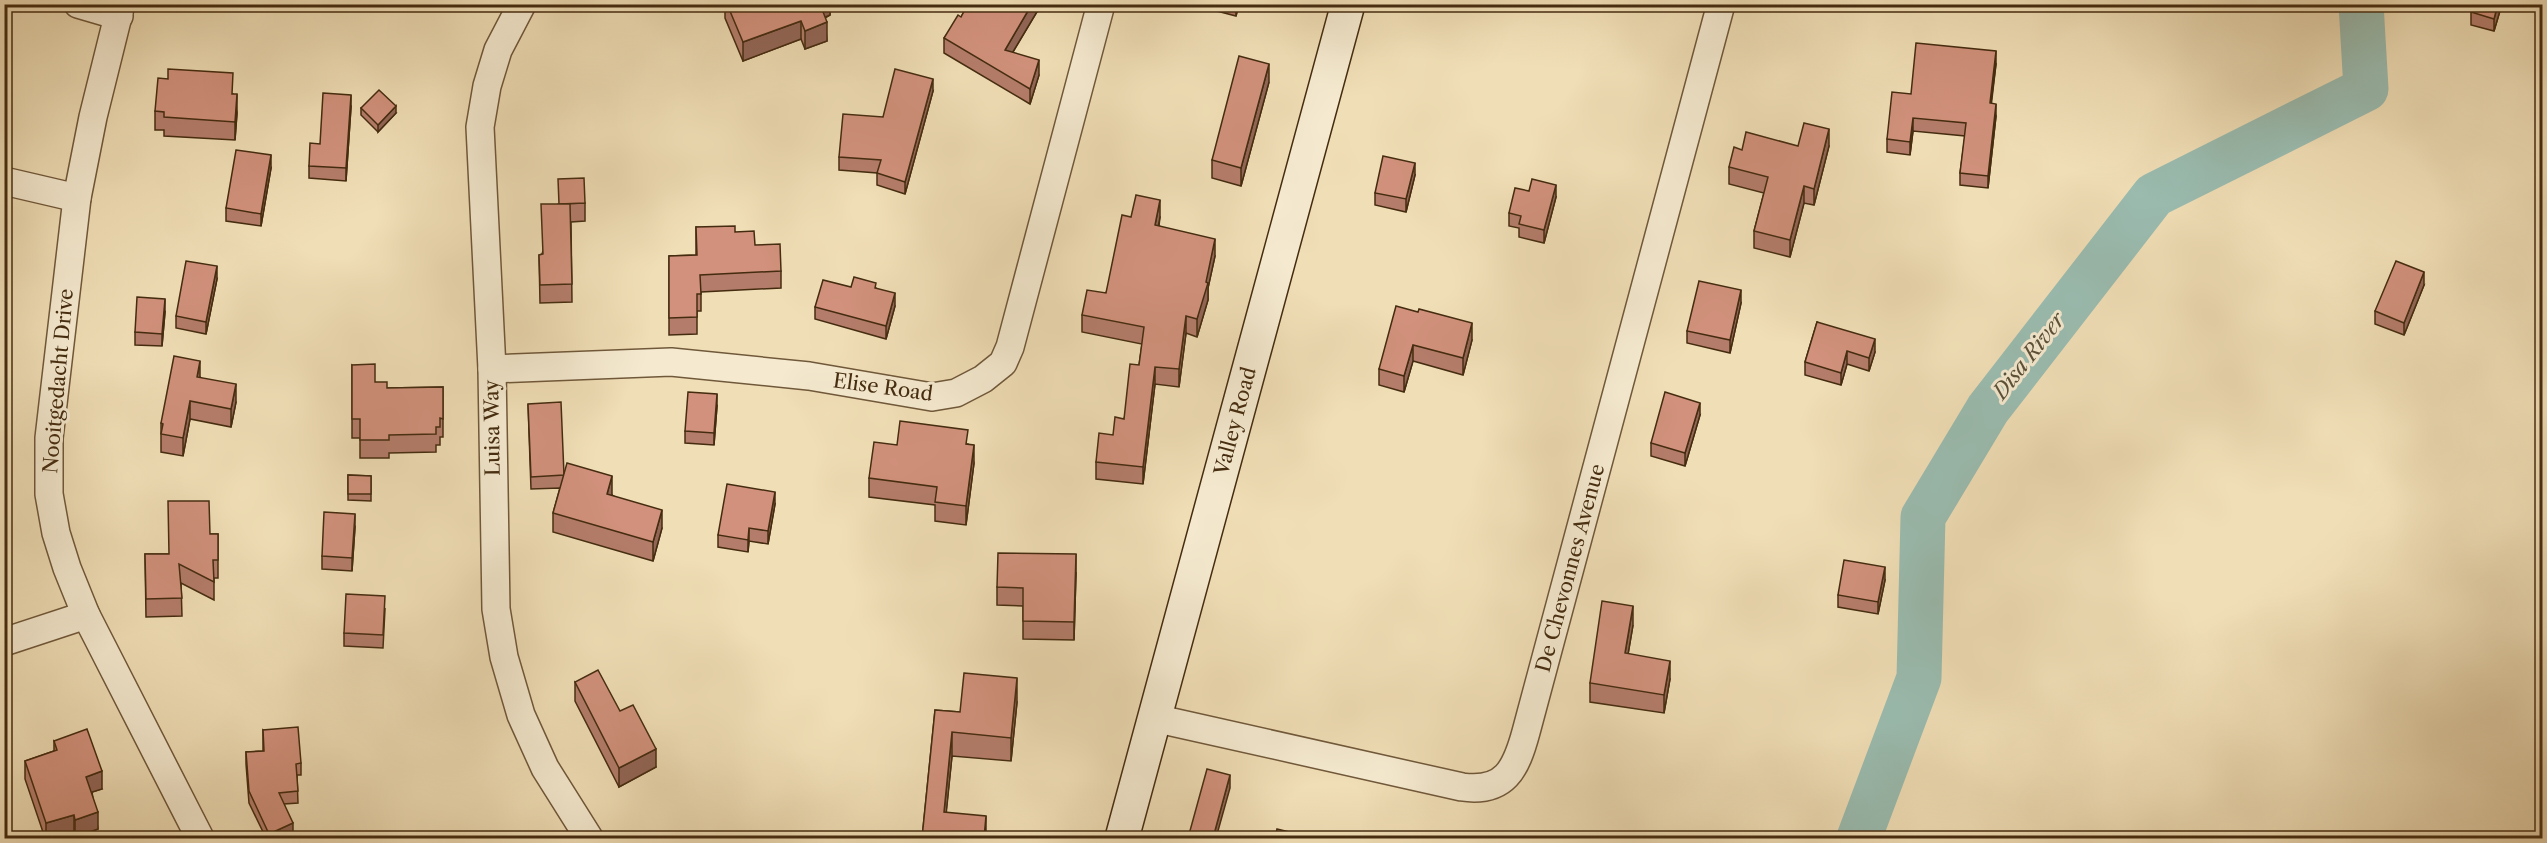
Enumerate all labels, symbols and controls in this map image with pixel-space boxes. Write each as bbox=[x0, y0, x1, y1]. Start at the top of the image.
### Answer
street label: Nooitgedacht Drive bbox=[38, 288, 78, 474]
water label: Disa River bbox=[1986, 307, 2071, 405]
street label: Valley Road bbox=[1209, 364, 1261, 479]
street label: Elise Road bbox=[832, 368, 934, 406]
street label: Luisa Way bbox=[479, 379, 505, 476]
street label: De Chevonnes Avenue bbox=[1531, 461, 1609, 675]

